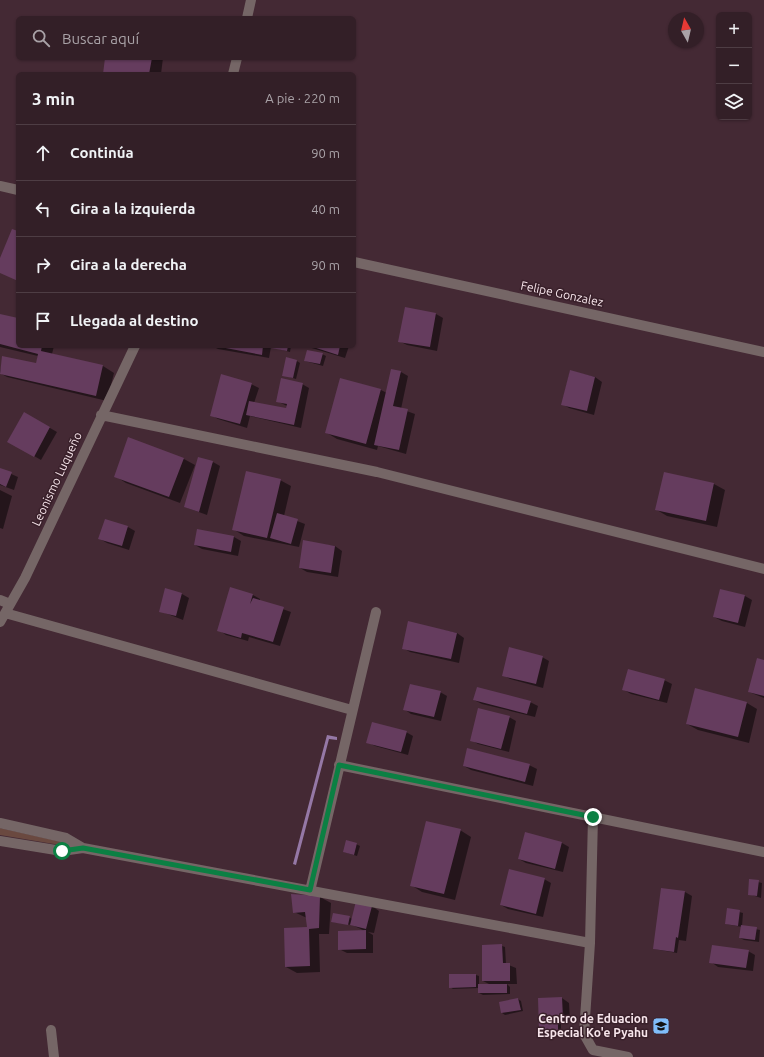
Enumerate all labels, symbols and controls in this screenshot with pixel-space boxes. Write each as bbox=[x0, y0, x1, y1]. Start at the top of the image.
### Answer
north arrow bbox=[668, 12, 704, 48]
map controls bbox=[716, 12, 752, 120]
button: + bbox=[716, 12, 752, 48]
search box bbox=[16, 16, 356, 60]
icon: search bbox=[30, 27, 52, 49]
text: Buscar aquí bbox=[62, 30, 139, 47]
button: − bbox=[716, 48, 752, 84]
button: layers bbox=[716, 84, 752, 120]
text: 3 min bbox=[32, 89, 75, 108]
text: A pie · 220 m bbox=[265, 91, 340, 105]
icon: ahead bbox=[32, 142, 54, 164]
text: Continúa bbox=[70, 144, 134, 161]
text: 90 m bbox=[311, 146, 340, 160]
icon: left bbox=[32, 198, 54, 220]
text: Gira a la izquierda bbox=[70, 200, 196, 217]
text: 40 m bbox=[311, 202, 340, 216]
icon: right bbox=[32, 254, 54, 276]
text: Gira a la derecha bbox=[70, 256, 187, 273]
text: 90 m bbox=[311, 258, 340, 272]
street label: Felipe Gonzalez bbox=[520, 278, 605, 309]
icon: arrive bbox=[32, 310, 54, 332]
text: Llegada al destino bbox=[70, 312, 199, 329]
street label: Leonismo Luqueño bbox=[29, 430, 84, 528]
route end bbox=[584, 808, 602, 826]
route start bbox=[53, 842, 71, 860]
place label: Centro de Eduacion Especial Ko'e Pyahu bbox=[537, 1012, 648, 1039]
school or university icon: Centro de Eduacion Especial Ko'e Pyahu bbox=[651, 1016, 671, 1036]

